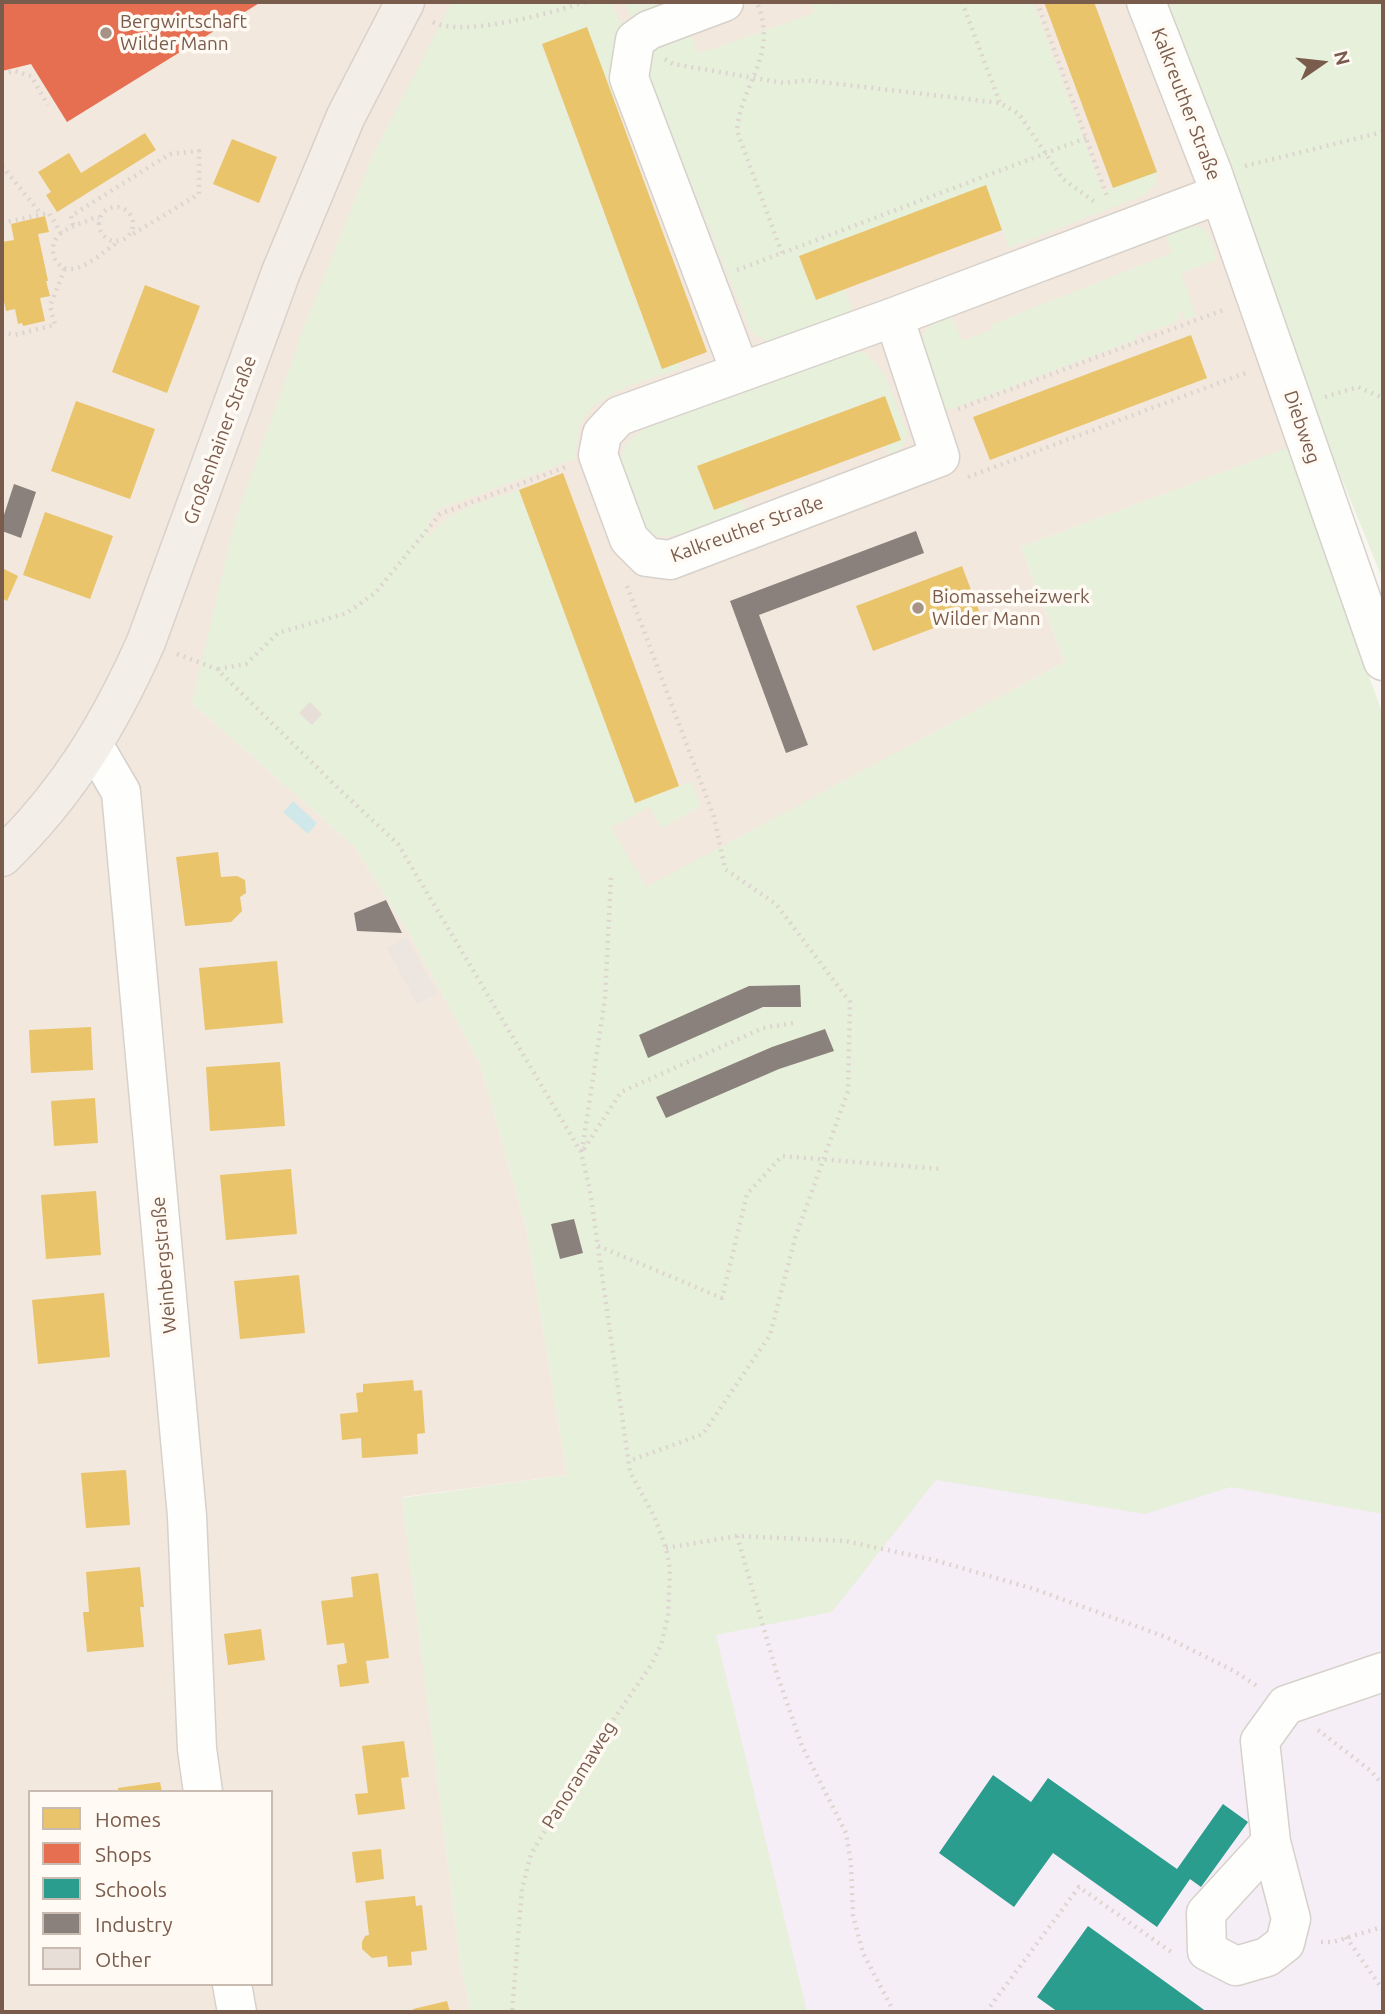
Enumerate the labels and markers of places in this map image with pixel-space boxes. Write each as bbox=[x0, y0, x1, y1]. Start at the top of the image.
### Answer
place label: Bergwirtschaft Wilder Mann bbox=[120, 11, 247, 55]
marker: Bergwirtschaft Wilder Mann bbox=[98, 25, 114, 41]
place label: Biomasseheizwerk Wilder Mann bbox=[932, 586, 1090, 630]
marker: Biomasseheizwerk Wilder Mann bbox=[910, 600, 926, 616]

